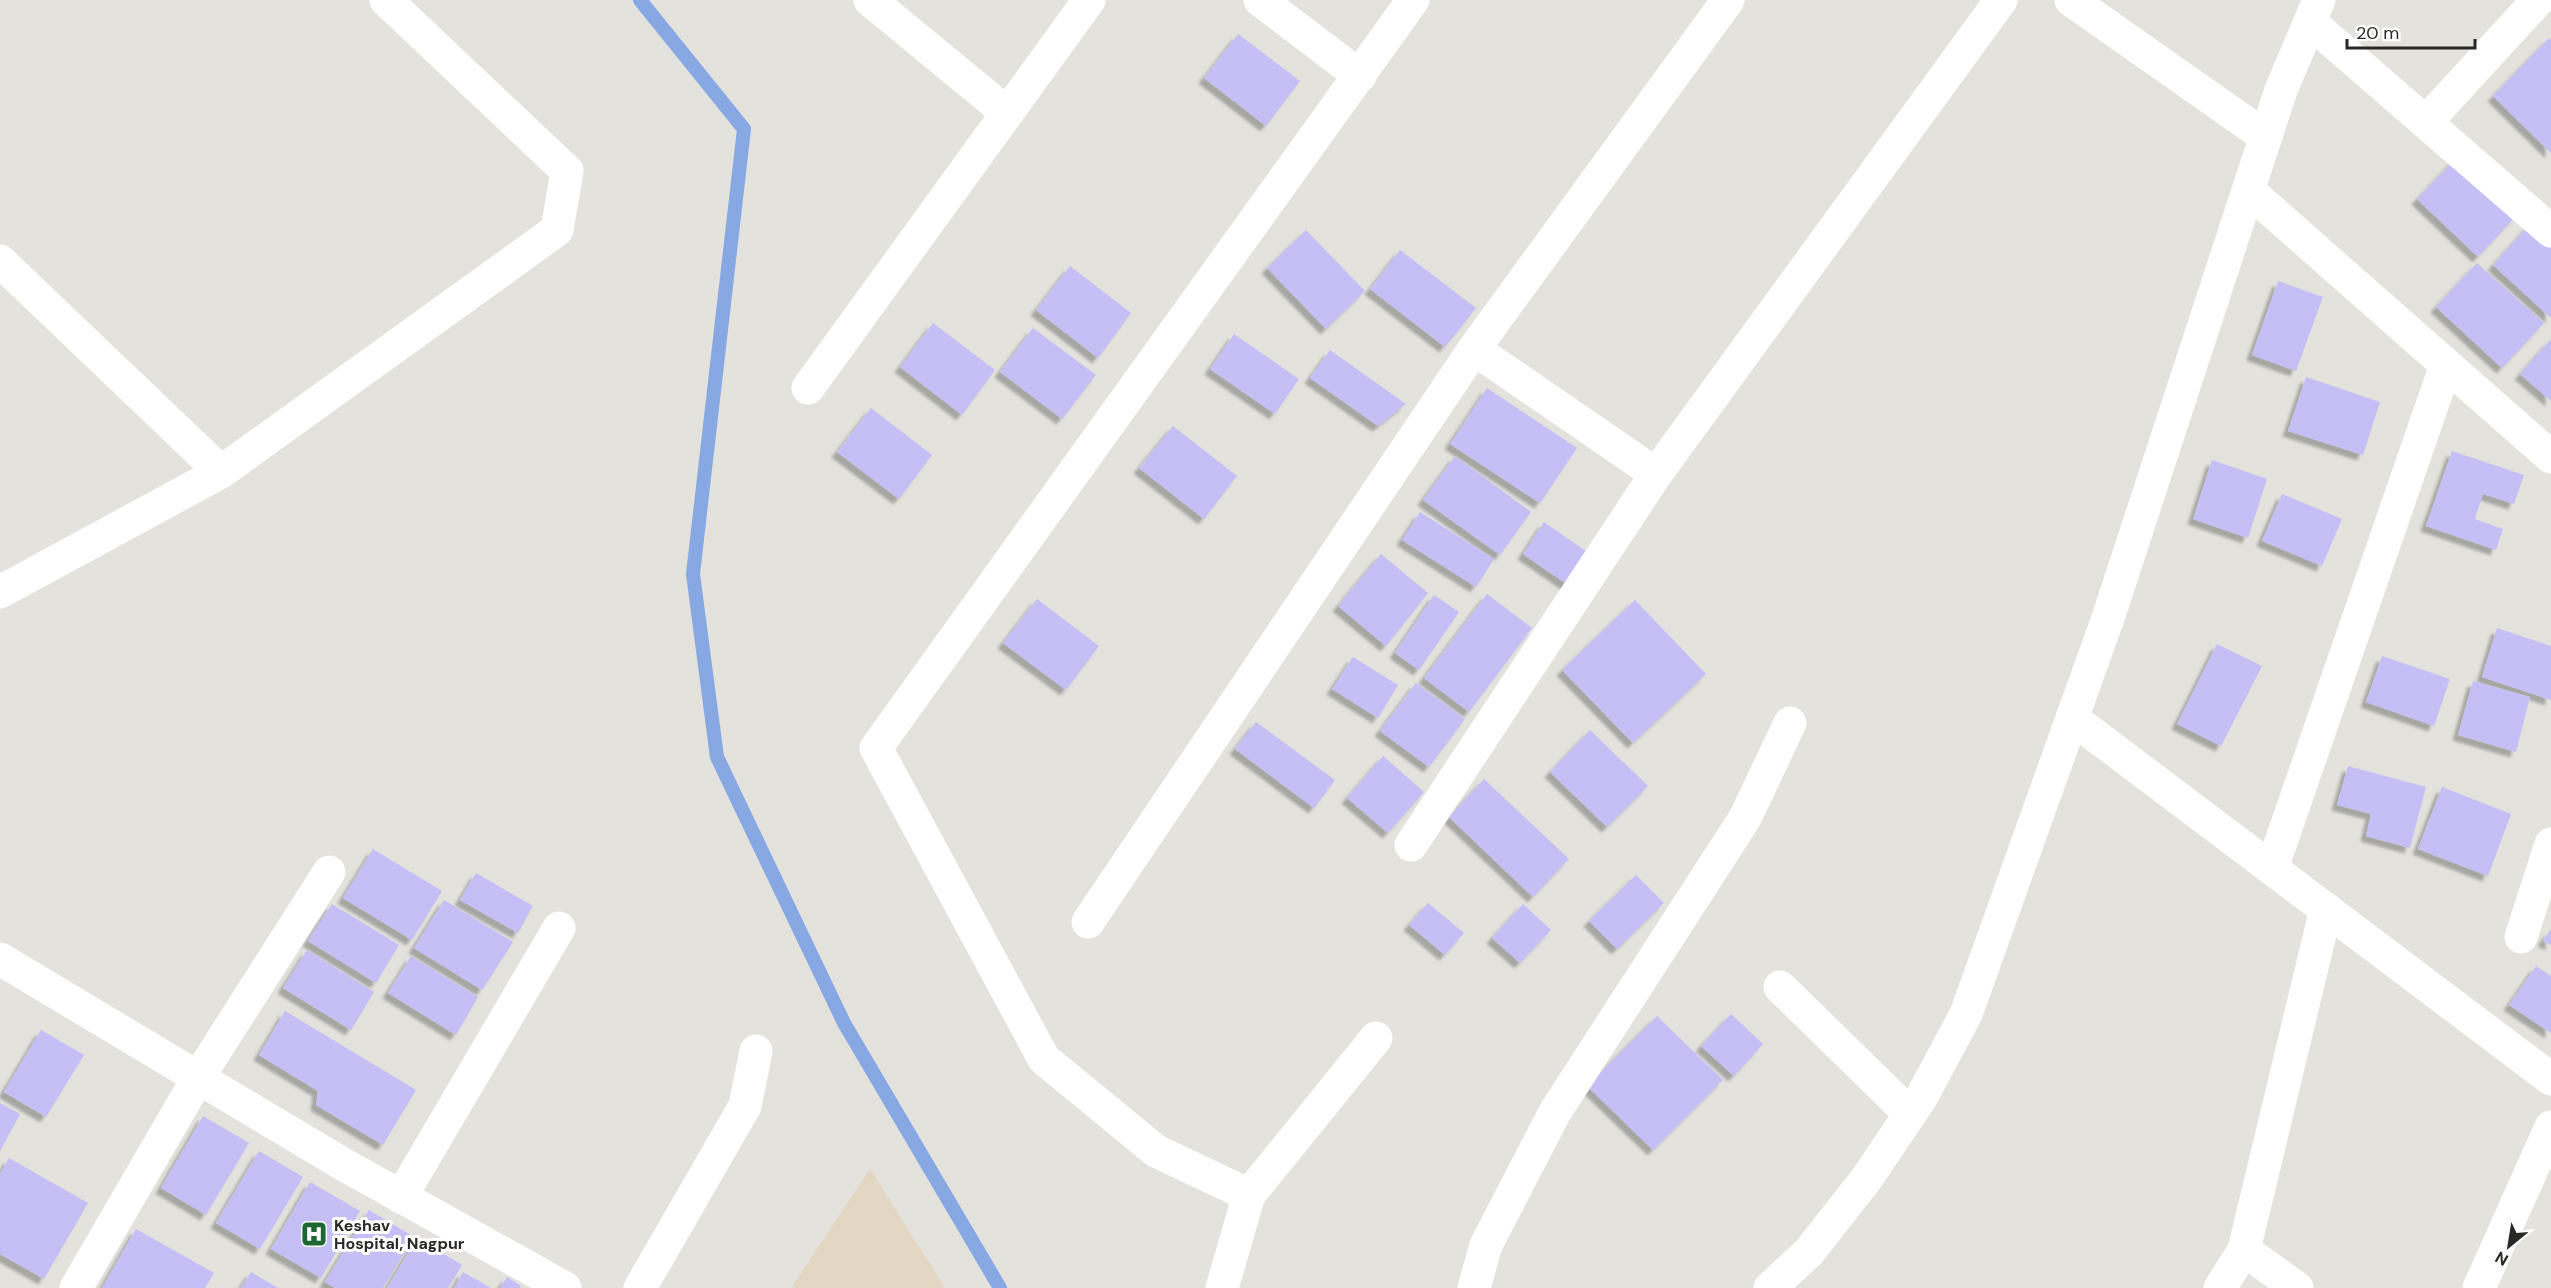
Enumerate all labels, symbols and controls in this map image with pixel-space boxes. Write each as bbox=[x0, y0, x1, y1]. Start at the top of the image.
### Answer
scale bar bbox=[2347, 12, 2474, 50]
text: 20 m bbox=[2356, 21, 2399, 45]
place label: Keshav Hospital, Nagpur bbox=[334, 1215, 465, 1254]
north arrow bbox=[2479, 1216, 2539, 1276]
hospital icon: Keshav Hospital, Nagpur bbox=[299, 1219, 329, 1249]
text: N bbox=[2491, 1247, 2512, 1271]

